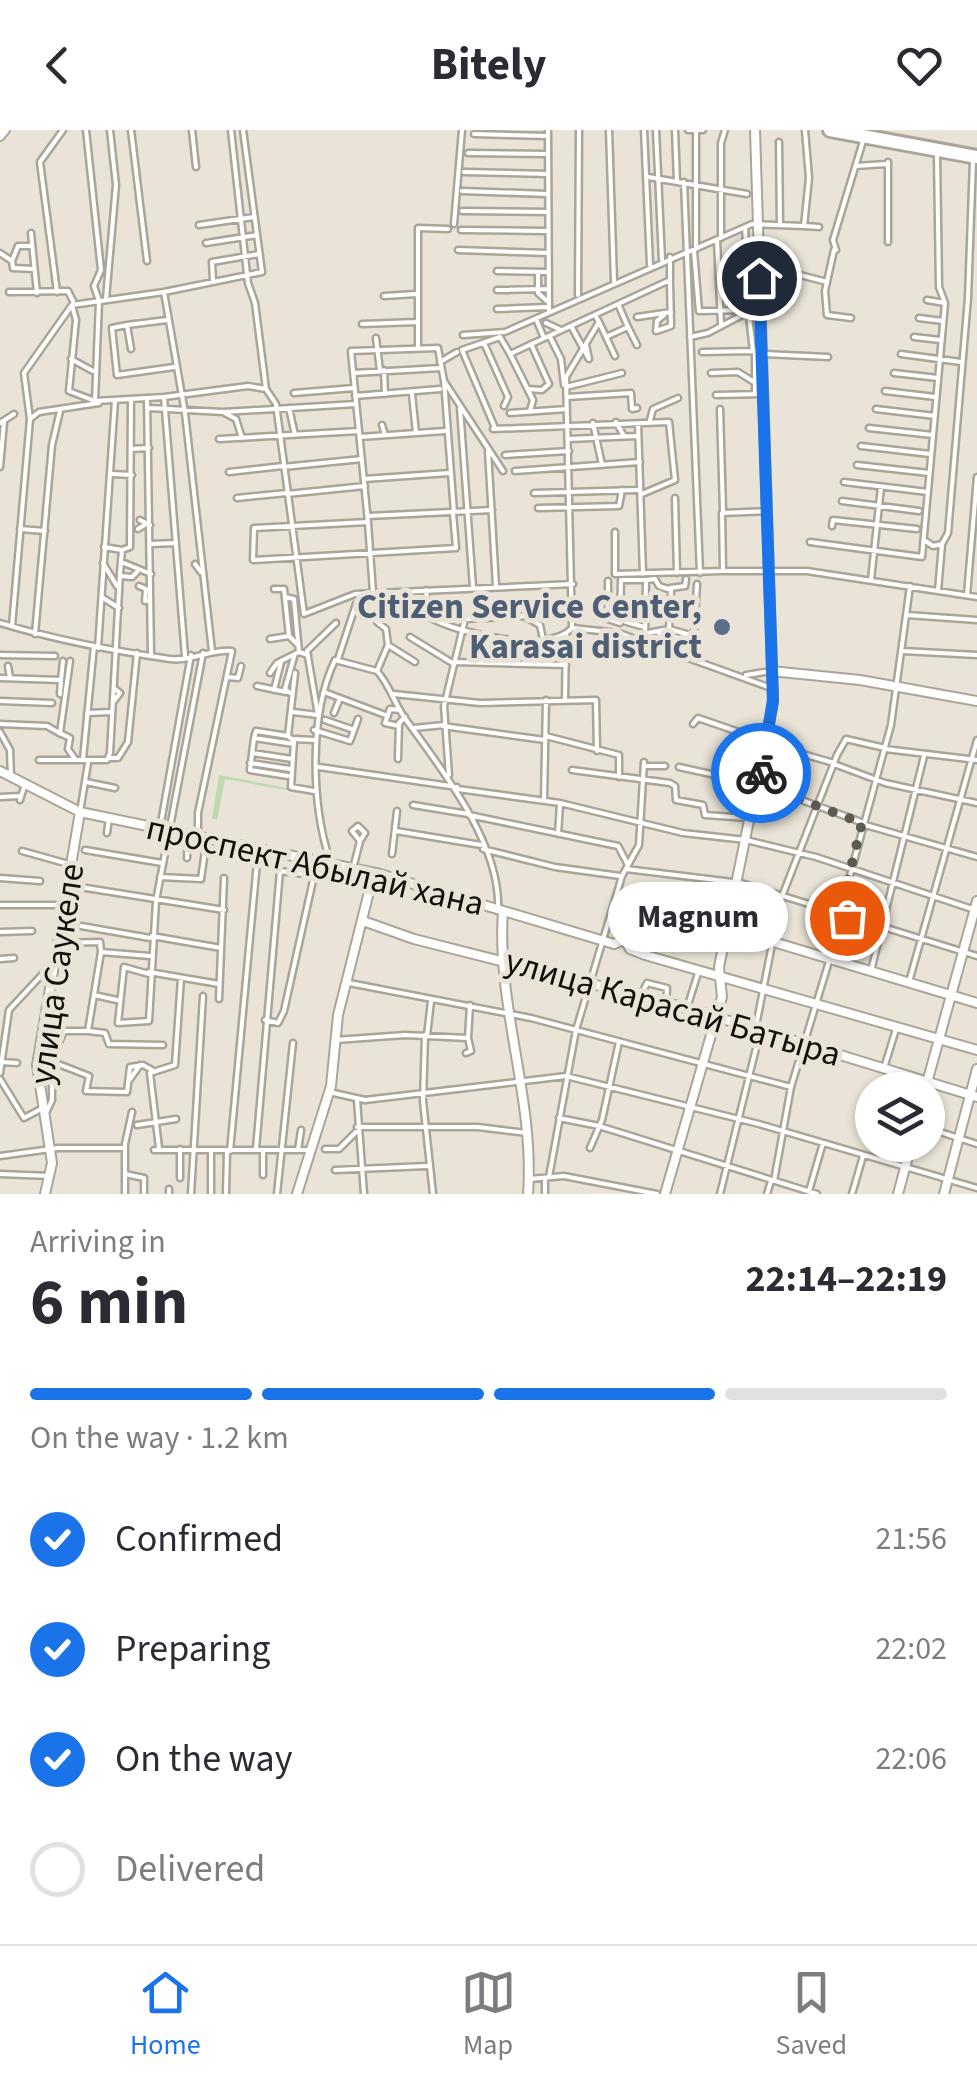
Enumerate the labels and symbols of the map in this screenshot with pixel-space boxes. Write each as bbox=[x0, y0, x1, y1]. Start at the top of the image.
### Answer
pin bbox=[717, 236, 802, 321]
place label: Citizen Service Center, Karasai district bbox=[357, 582, 702, 672]
marker: Citizen Service Center, Karasai district bbox=[711, 616, 733, 638]
courier bbox=[711, 723, 811, 823]
street label: проспект Абылай хана bbox=[141, 803, 489, 929]
street label: улица Саукеле bbox=[17, 860, 97, 1088]
pin bbox=[805, 876, 890, 961]
callout: Magnum bbox=[607, 883, 787, 953]
street label: улица Карасай Батыра bbox=[499, 936, 847, 1080]

